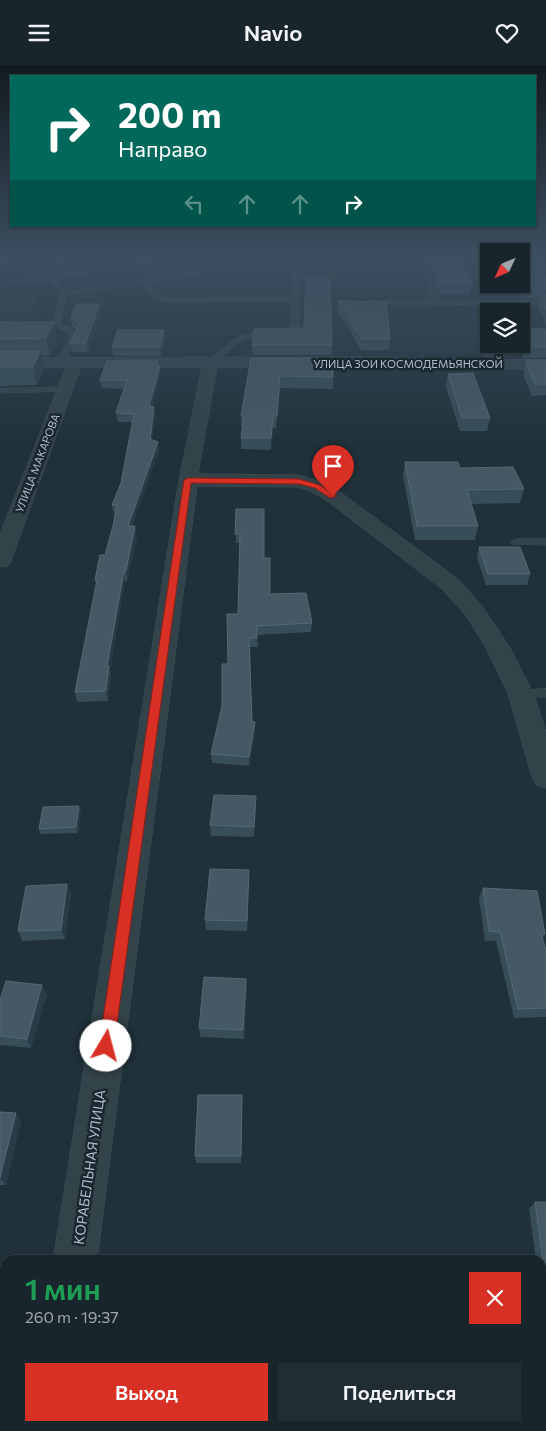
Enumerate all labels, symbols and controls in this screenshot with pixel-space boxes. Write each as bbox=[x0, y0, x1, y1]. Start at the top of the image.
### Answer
icon: menu bbox=[25, 19, 53, 47]
text: Navio bbox=[244, 19, 302, 46]
icon: heart bbox=[493, 19, 521, 47]
text: 200 m bbox=[118, 92, 221, 135]
icon: right bbox=[35, 95, 100, 160]
text: Направо bbox=[118, 135, 208, 162]
icon: left bbox=[180, 190, 208, 218]
icon: ahead bbox=[233, 190, 261, 218]
icon: ahead bbox=[286, 190, 314, 218]
icon: right bbox=[339, 190, 367, 218]
north arrow bbox=[480, 243, 530, 293]
map controls bbox=[480, 243, 530, 353]
button: layers bbox=[480, 303, 530, 353]
street label: УЛИЦА ЗОИ КОСМОДЕМЬЯНСКОЙ bbox=[313, 356, 503, 370]
street label: УЛИЦА МАКАРОВА bbox=[12, 411, 62, 514]
pin bbox=[312, 445, 354, 496]
icon: arrive bbox=[319, 452, 347, 480]
position arrow bbox=[79, 1019, 131, 1071]
street label: КОРАБЕЛЬНАЯ УЛИЦА bbox=[70, 1088, 108, 1246]
text: 1 мин bbox=[25, 1269, 101, 1306]
button: close bbox=[469, 1272, 521, 1324]
text: 260 m · 19:37 bbox=[25, 1307, 119, 1326]
button: Выход bbox=[25, 1363, 268, 1421]
button: Поделиться bbox=[278, 1363, 521, 1421]

